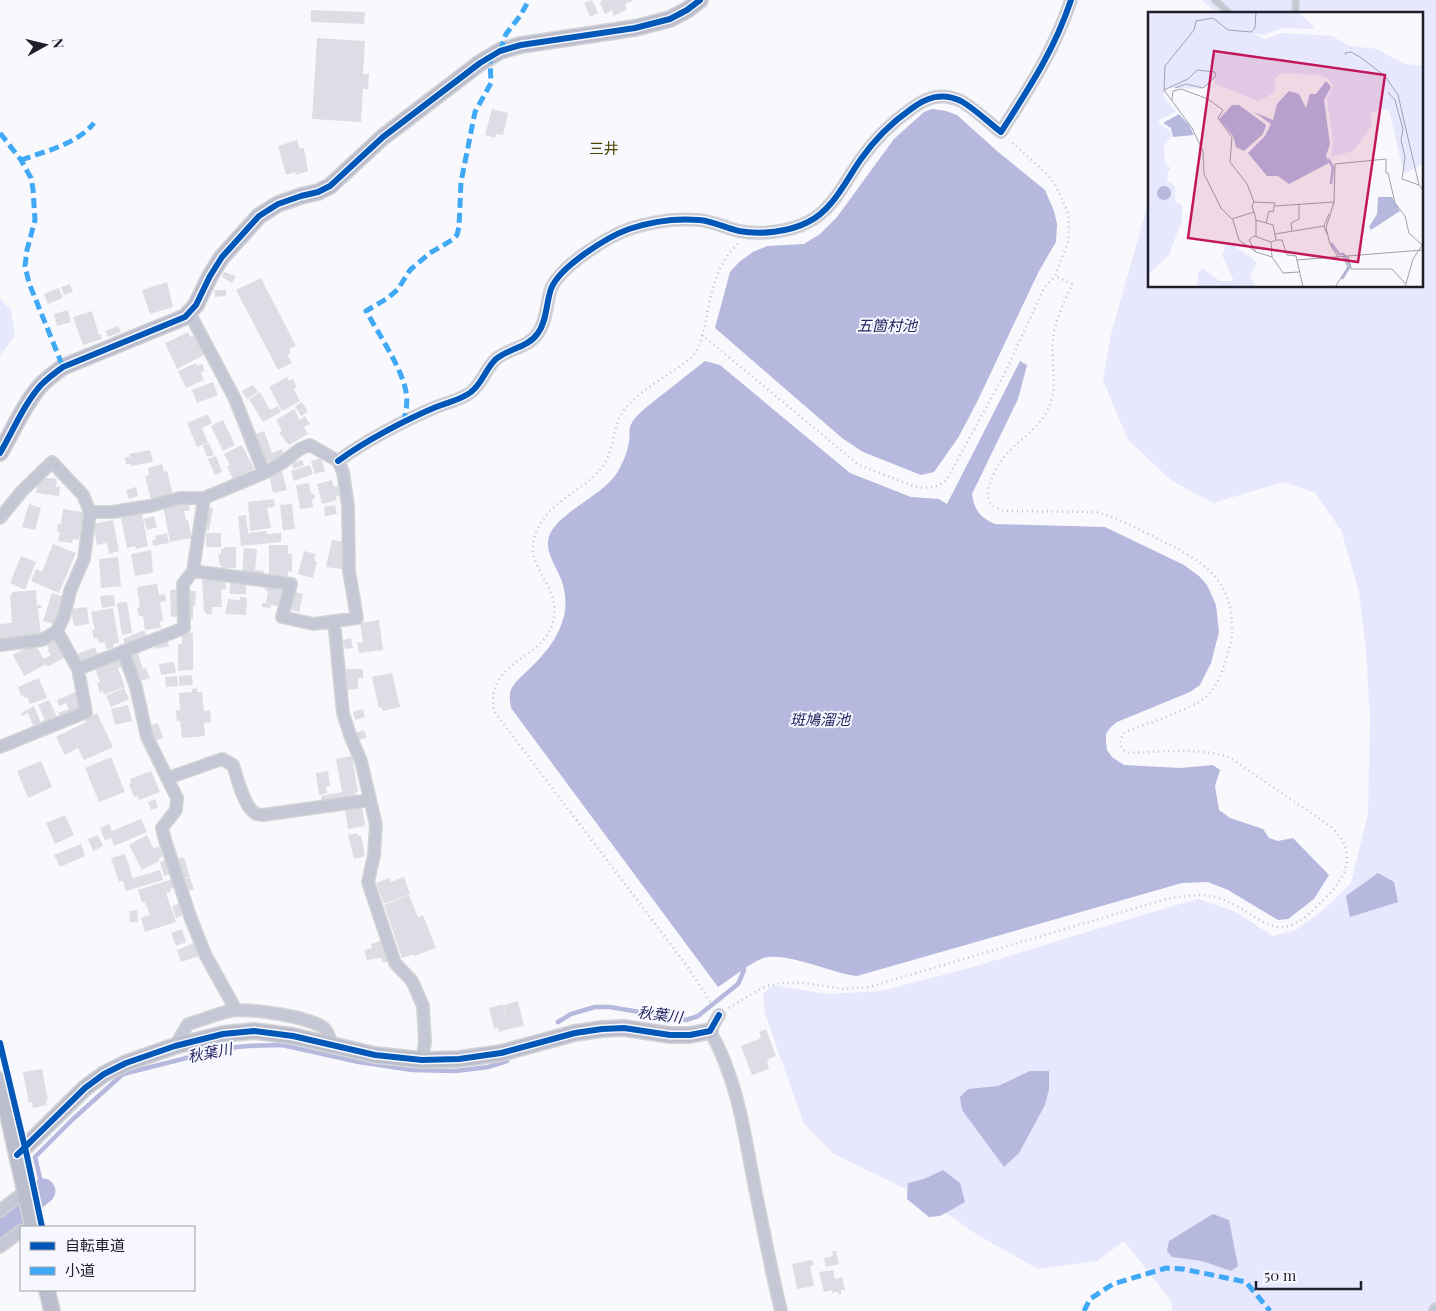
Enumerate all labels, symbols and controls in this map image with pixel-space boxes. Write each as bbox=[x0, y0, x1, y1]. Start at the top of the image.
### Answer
inset map bbox=[1148, 12, 1424, 288]
north arrow bbox=[20, 20, 70, 70]
text: N bbox=[48, 37, 68, 49]
district label: 三井 bbox=[589, 138, 619, 158]
water label: 五箇村池 bbox=[857, 315, 919, 335]
water label: 斑鳩溜池 bbox=[790, 709, 852, 729]
water label: 秋葉川 bbox=[637, 1001, 686, 1027]
water label: 秋葉川 bbox=[186, 1038, 236, 1066]
legend bbox=[20, 1226, 195, 1291]
text: 自転車道 bbox=[65, 1235, 125, 1255]
scale bar bbox=[1256, 1258, 1361, 1290]
text: 小道 bbox=[65, 1260, 95, 1280]
text: 50 m bbox=[1264, 1265, 1297, 1285]

